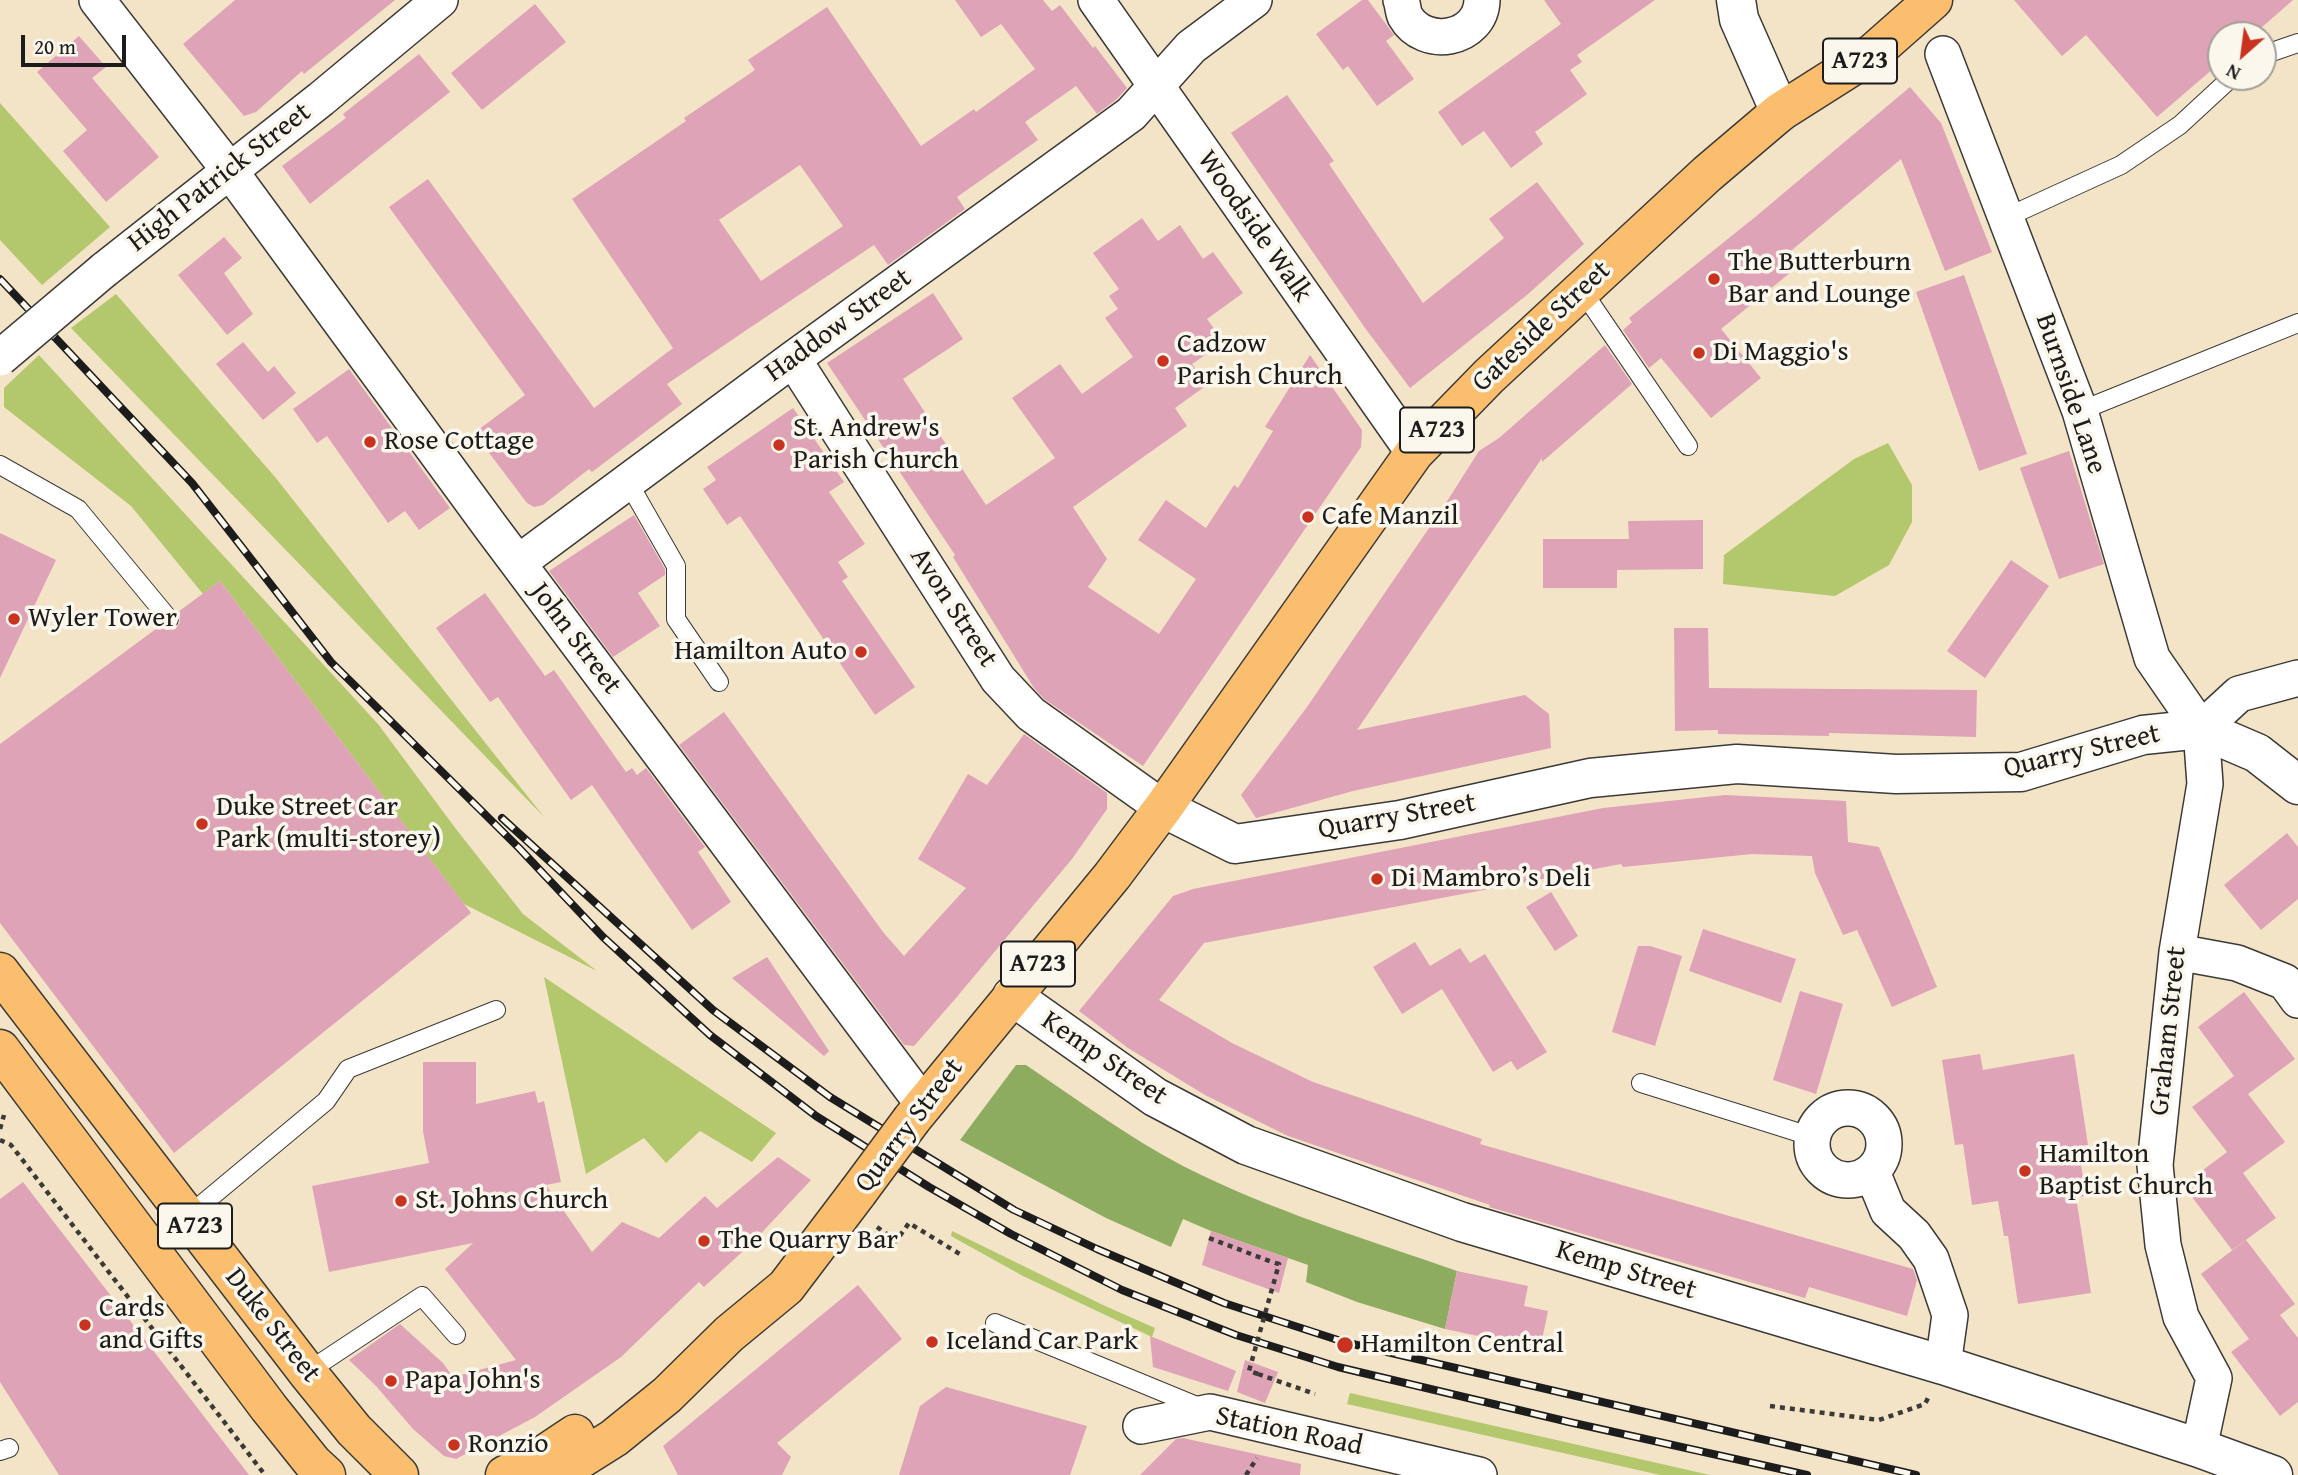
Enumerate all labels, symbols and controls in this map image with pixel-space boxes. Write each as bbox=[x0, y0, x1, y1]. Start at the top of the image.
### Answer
scale bar bbox=[24, 21, 130, 65]
north arrow bbox=[2207, 21, 2277, 91]
text: 20 m bbox=[34, 31, 76, 62]
road number: A723 bbox=[1823, 38, 1897, 83]
text: N bbox=[2221, 57, 2245, 88]
street label: High Patrick Street bbox=[122, 96, 318, 260]
street label: Woodside Walk bbox=[1189, 145, 1319, 309]
place label: The Butterburn Bar and Lounge bbox=[1728, 246, 1911, 312]
street label: Gateside Street bbox=[1466, 254, 1618, 400]
street label: Haddow Street bbox=[759, 262, 919, 390]
marker: The Butterburn Bar and Lounge bbox=[1706, 271, 1722, 287]
street label: Burnside Lane bbox=[2027, 309, 2113, 479]
place label: Cadzow Parish Church bbox=[1177, 328, 1343, 394]
place label: Di Maggio's bbox=[1713, 336, 1849, 370]
marker: Di Maggio's bbox=[1691, 345, 1707, 361]
marker: Cadzow Parish Church bbox=[1155, 353, 1171, 369]
road number: A723 bbox=[1400, 408, 1474, 452]
place label: St. Andrew's Parish Church bbox=[793, 412, 959, 478]
place label: Rose Cottage bbox=[384, 425, 534, 459]
marker: Rose Cottage bbox=[362, 434, 378, 450]
marker: St. Andrew's Parish Church bbox=[771, 437, 787, 453]
place label: Cafe Manzil bbox=[1322, 500, 1459, 534]
marker: Cafe Manzil bbox=[1300, 509, 1316, 525]
street label: Avon Street bbox=[902, 542, 1004, 674]
street label: John Street bbox=[522, 576, 628, 702]
place label: Wyler Tower bbox=[28, 602, 177, 636]
marker: Wyler Tower bbox=[6, 611, 22, 627]
place label: Hamilton Auto bbox=[674, 635, 847, 669]
marker: Hamilton Auto bbox=[853, 644, 869, 660]
street label: Quarry Street bbox=[2001, 718, 2163, 786]
street label: Quarry Street bbox=[1316, 787, 1478, 847]
place label: Duke Street Car Park (multi-storey) bbox=[216, 791, 441, 857]
marker: Duke Street Car Park (multi-storey) bbox=[194, 816, 210, 832]
place label: Di Mambro’s Deli bbox=[1391, 862, 1591, 896]
marker: Di Mambro’s Deli bbox=[1369, 871, 1385, 887]
road number: A723 bbox=[1001, 942, 1075, 987]
street label: Graham Street bbox=[2143, 945, 2195, 1117]
street label: Kemp Street bbox=[1035, 1005, 1173, 1113]
street label: Quarry Street bbox=[849, 1052, 971, 1200]
place label: Hamilton Baptist Church bbox=[2039, 1138, 2213, 1204]
marker: Hamilton Baptist Church bbox=[2017, 1163, 2033, 1179]
place label: St. Johns Church bbox=[415, 1184, 608, 1218]
marker: St. Johns Church bbox=[393, 1193, 409, 1209]
road number: A723 bbox=[158, 1204, 232, 1248]
place label: The Quarry Bar bbox=[718, 1224, 898, 1258]
marker: The Quarry Bar bbox=[696, 1233, 712, 1249]
street label: Kemp Street bbox=[1552, 1234, 1700, 1308]
street label: Duke Street bbox=[217, 1262, 327, 1390]
place label: Cards and Gifts bbox=[99, 1292, 203, 1358]
marker: Cards and Gifts bbox=[77, 1317, 93, 1333]
place label: Iceland Car Park bbox=[946, 1325, 1138, 1359]
place label: Hamilton Central bbox=[1361, 1328, 1564, 1362]
marker: Iceland Car Park bbox=[924, 1334, 940, 1350]
marker: Hamilton Central bbox=[1335, 1335, 1355, 1355]
place label: Papa John's bbox=[405, 1364, 541, 1398]
marker: Papa John's bbox=[383, 1373, 399, 1389]
street label: Station Road bbox=[1212, 1400, 1366, 1464]
place label: Ronzio bbox=[468, 1428, 549, 1462]
marker: Ronzio bbox=[446, 1437, 462, 1453]

